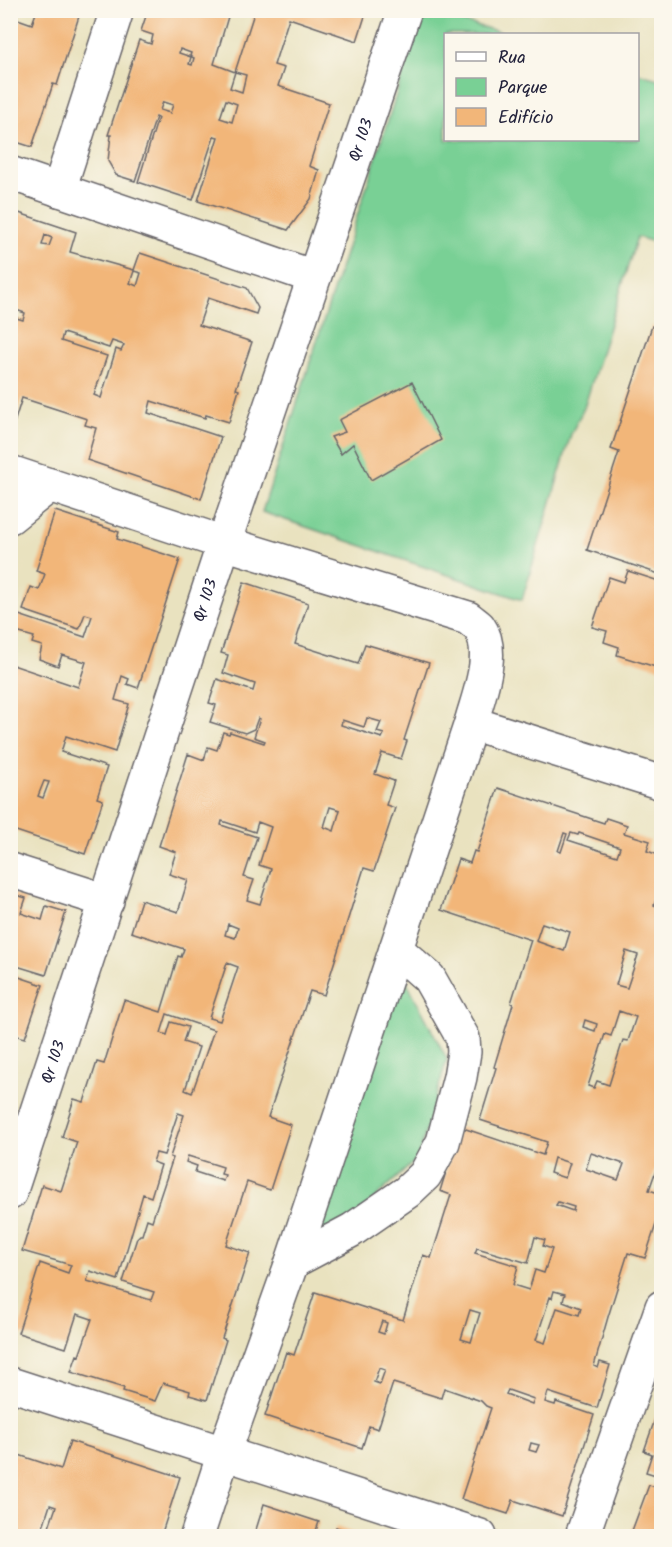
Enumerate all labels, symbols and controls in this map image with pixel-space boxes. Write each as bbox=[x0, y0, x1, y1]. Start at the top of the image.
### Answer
legend bbox=[444, 33, 639, 141]
text: Rua bbox=[498, 44, 526, 73]
text: Parque bbox=[498, 74, 547, 103]
text: Edifício bbox=[498, 104, 553, 133]
street label: Qr 103 bbox=[342, 115, 380, 165]
street label: Qr 103 bbox=[186, 575, 224, 625]
street label: Qr 103 bbox=[34, 1037, 72, 1087]

